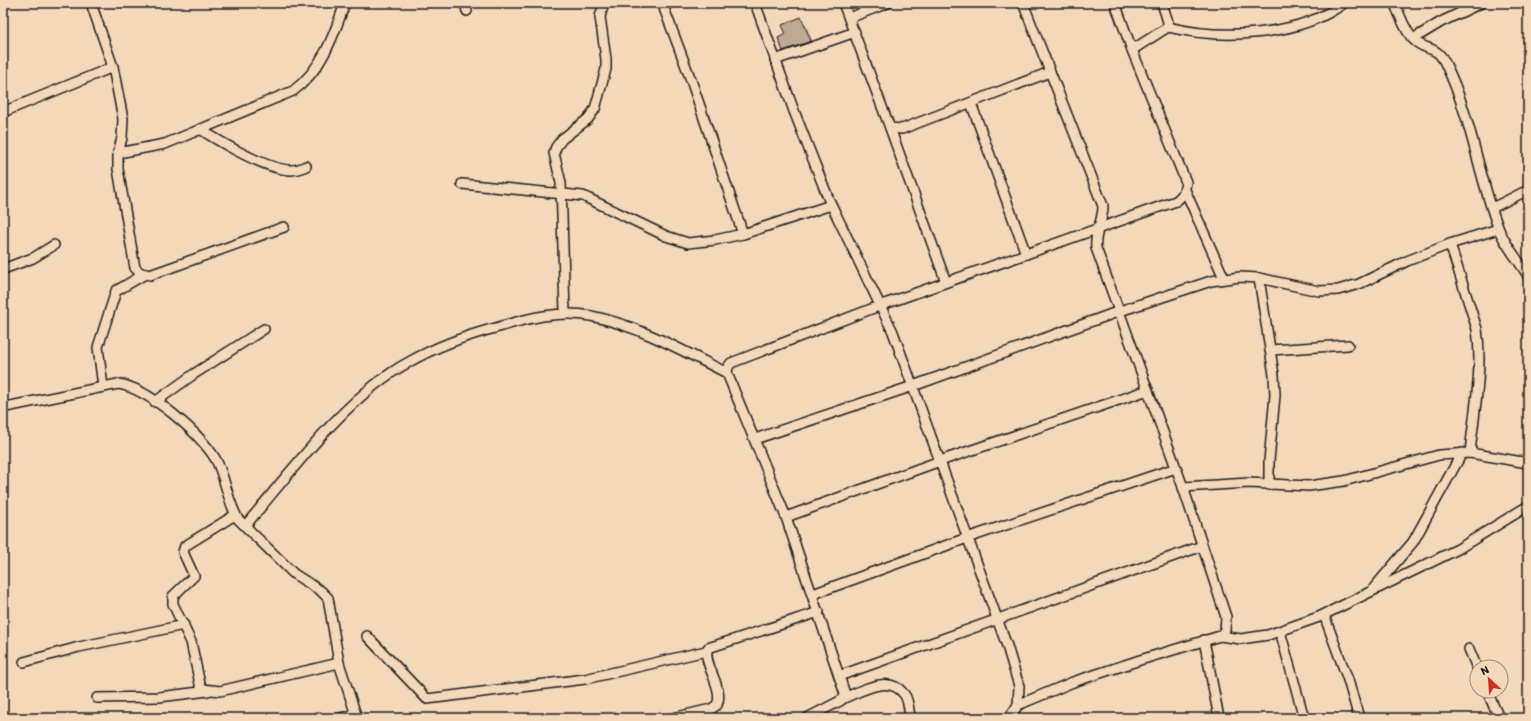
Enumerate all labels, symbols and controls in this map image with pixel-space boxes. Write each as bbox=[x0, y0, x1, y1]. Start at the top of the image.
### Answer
north arrow bbox=[1469, 659, 1509, 699]
text: N bbox=[1479, 663, 1491, 678]

